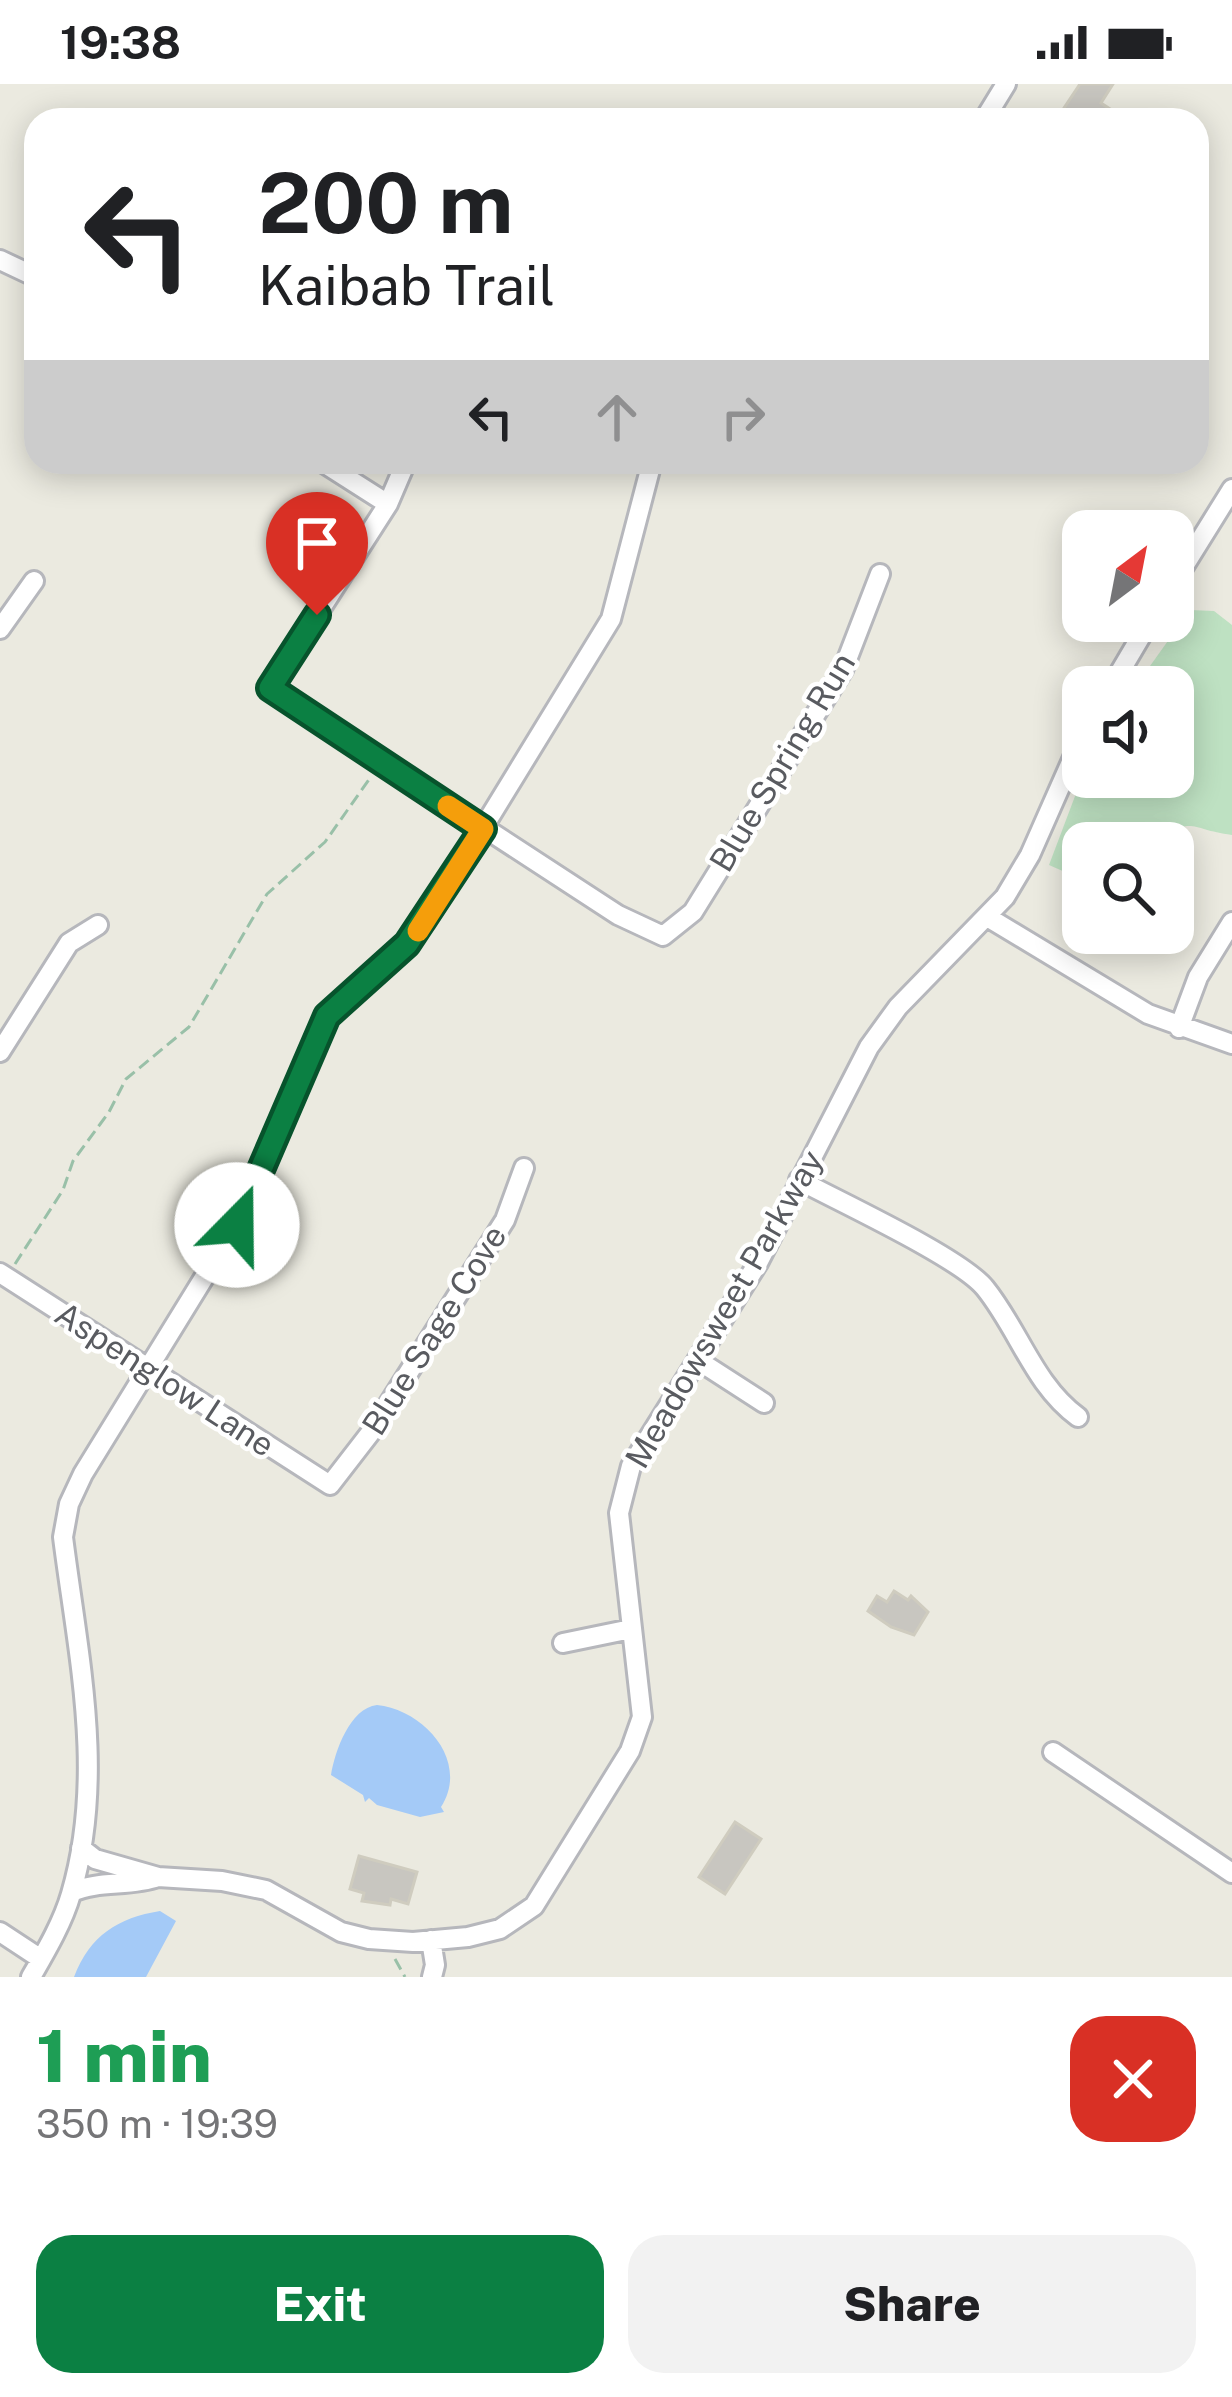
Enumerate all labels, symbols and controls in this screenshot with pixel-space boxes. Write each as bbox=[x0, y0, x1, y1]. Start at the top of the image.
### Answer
text: 19:38 bbox=[60, 16, 181, 69]
text: 200 m bbox=[258, 153, 514, 252]
icon: left bbox=[60, 156, 216, 312]
text: Kaibab Trail bbox=[258, 254, 555, 317]
icon: left bbox=[458, 384, 524, 450]
icon: ahead bbox=[584, 384, 650, 450]
icon: right bbox=[710, 384, 776, 450]
pin bbox=[266, 492, 368, 615]
icon: arrive bbox=[284, 510, 350, 576]
north arrow bbox=[1062, 510, 1194, 642]
map controls bbox=[1062, 510, 1194, 954]
street label: Blue Spring Run bbox=[702, 646, 862, 878]
button: sound bbox=[1062, 666, 1194, 798]
button: search bbox=[1062, 822, 1194, 954]
street label: Meadowsweet Parkway bbox=[617, 1143, 831, 1475]
position arrow bbox=[174, 1162, 300, 1288]
street label: Blue Sage Cove bbox=[354, 1218, 514, 1442]
street label: Aspenglow Lane bbox=[48, 1294, 282, 1464]
text: 1 min bbox=[36, 2014, 212, 2098]
button: close bbox=[1070, 2016, 1196, 2142]
text: 350 m · 19:39 bbox=[36, 2101, 278, 2147]
button: Exit bbox=[36, 2235, 604, 2373]
button: Share bbox=[628, 2235, 1196, 2373]

